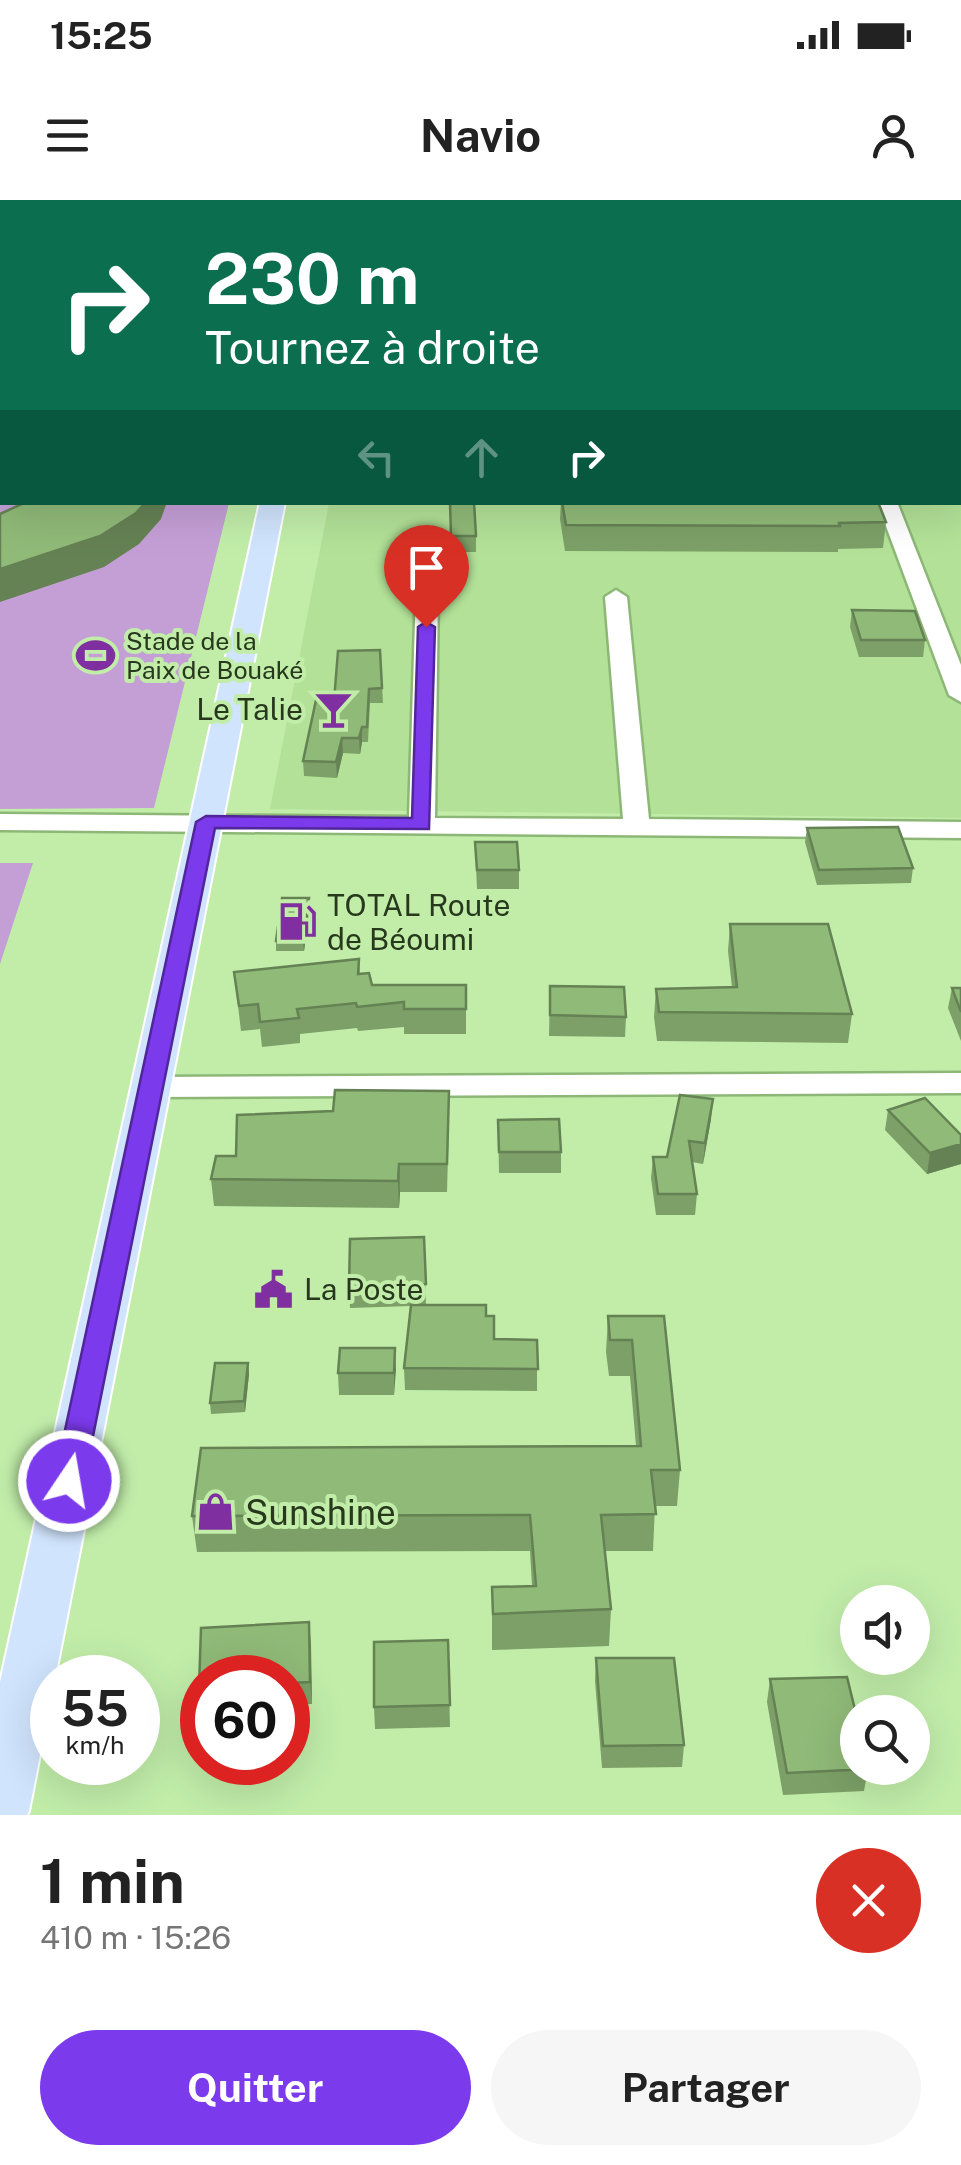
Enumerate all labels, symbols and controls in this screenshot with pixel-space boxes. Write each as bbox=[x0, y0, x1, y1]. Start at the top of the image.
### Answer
text: 15:25 bbox=[50, 13, 153, 58]
icon: menu bbox=[40, 108, 95, 163]
icon: person bbox=[866, 108, 921, 163]
text: Navio bbox=[420, 109, 541, 162]
text: 230 m bbox=[205, 237, 419, 320]
icon: right bbox=[40, 240, 170, 370]
text: Tournez à droite bbox=[205, 321, 540, 374]
icon: left bbox=[349, 430, 404, 485]
icon: ahead bbox=[454, 430, 509, 485]
icon: right bbox=[559, 430, 614, 485]
pin bbox=[384, 525, 469, 628]
icon: arrive bbox=[399, 540, 454, 595]
place label: Stade de la Paix de Bouaké bbox=[126, 626, 303, 685]
sports icon: Stade de la Paix de Bouaké bbox=[75, 634, 117, 676]
bar icon: Le Talie bbox=[312, 688, 354, 730]
place label: Le Talie bbox=[196, 691, 303, 727]
place label: TOTAL Route de Béoumi bbox=[327, 887, 510, 957]
fuel station icon: TOTAL Route de Béoumi bbox=[276, 901, 318, 943]
public building icon: La Poste bbox=[253, 1268, 295, 1310]
place label: La Poste bbox=[304, 1271, 424, 1307]
position arrow bbox=[17, 1429, 121, 1533]
shop icon: Sunshine bbox=[194, 1491, 236, 1533]
place label: Sunshine bbox=[245, 1492, 396, 1533]
map controls bbox=[840, 1585, 930, 1785]
button: sound bbox=[840, 1585, 930, 1675]
speed limit sign: 60 bbox=[180, 1655, 310, 1785]
text: 55 bbox=[61, 1678, 129, 1737]
button: search bbox=[840, 1695, 930, 1785]
text: km/h bbox=[66, 1730, 124, 1760]
text: 1 min bbox=[40, 1846, 185, 1917]
button: close bbox=[816, 1848, 921, 1953]
text: 410 m · 15:26 bbox=[40, 1919, 231, 1956]
button: Quitter bbox=[40, 2030, 471, 2145]
button: Partager bbox=[491, 2030, 921, 2145]

